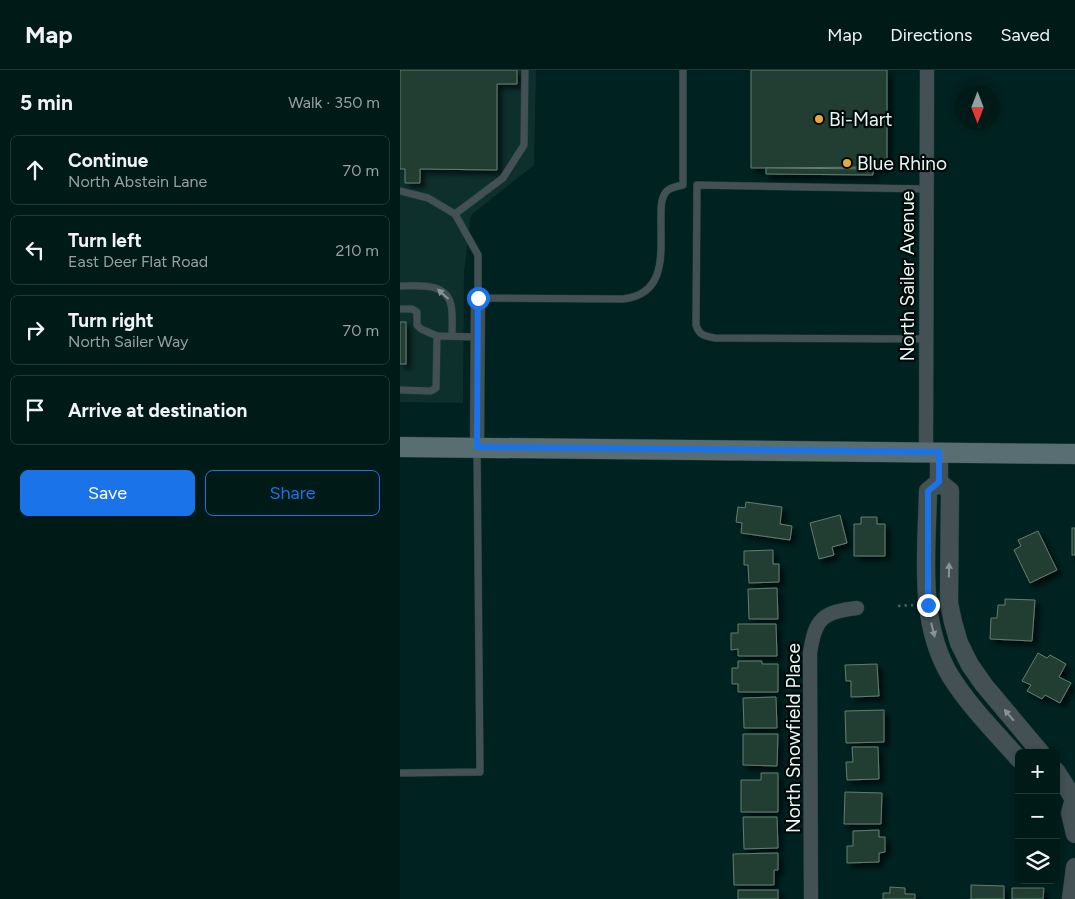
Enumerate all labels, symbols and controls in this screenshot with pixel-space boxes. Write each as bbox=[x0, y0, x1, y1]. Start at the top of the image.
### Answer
text: Map bbox=[25, 20, 73, 49]
text: Map bbox=[827, 24, 862, 46]
text: Directions bbox=[890, 24, 972, 46]
text: Saved bbox=[1000, 24, 1050, 46]
north arrow bbox=[955, 85, 1000, 130]
text: 5 min bbox=[20, 90, 73, 115]
text: Walk · 350 m bbox=[288, 93, 380, 112]
place label: Bi-Mart bbox=[829, 108, 892, 131]
marker: Bi-Mart bbox=[813, 113, 825, 125]
text: Continue bbox=[68, 149, 148, 172]
place label: Blue Rhino bbox=[857, 152, 947, 175]
icon: ahead bbox=[21, 156, 49, 184]
marker: Blue Rhino bbox=[841, 157, 853, 169]
text: 70 m bbox=[343, 161, 379, 180]
text: North Abstein Lane bbox=[68, 172, 207, 191]
street label: North Sailer Avenue bbox=[896, 191, 919, 361]
text: Turn left bbox=[68, 229, 142, 252]
icon: left bbox=[21, 236, 49, 264]
text: 210 m bbox=[336, 241, 379, 260]
text: East Deer Flat Road bbox=[68, 252, 208, 271]
route start bbox=[467, 287, 490, 310]
one-way arrow bbox=[437, 288, 449, 300]
text: Turn right bbox=[68, 309, 154, 332]
icon: right bbox=[21, 316, 49, 344]
text: 70 m bbox=[343, 321, 379, 340]
text: North Sailer Way bbox=[68, 332, 188, 351]
icon: arrive bbox=[21, 396, 49, 424]
text: Arrive at destination bbox=[68, 399, 247, 422]
button: Save bbox=[20, 470, 195, 516]
button: Share bbox=[205, 470, 380, 516]
one-way arrow bbox=[945, 562, 953, 578]
route end bbox=[917, 594, 940, 617]
one-way arrow bbox=[929, 622, 937, 637]
street label: North Snowfield Place bbox=[782, 643, 805, 833]
one-way arrow bbox=[1004, 709, 1015, 722]
map controls bbox=[1015, 749, 1060, 884]
button: + bbox=[1015, 749, 1060, 794]
button: − bbox=[1015, 794, 1060, 839]
button: layers bbox=[1015, 839, 1060, 884]

